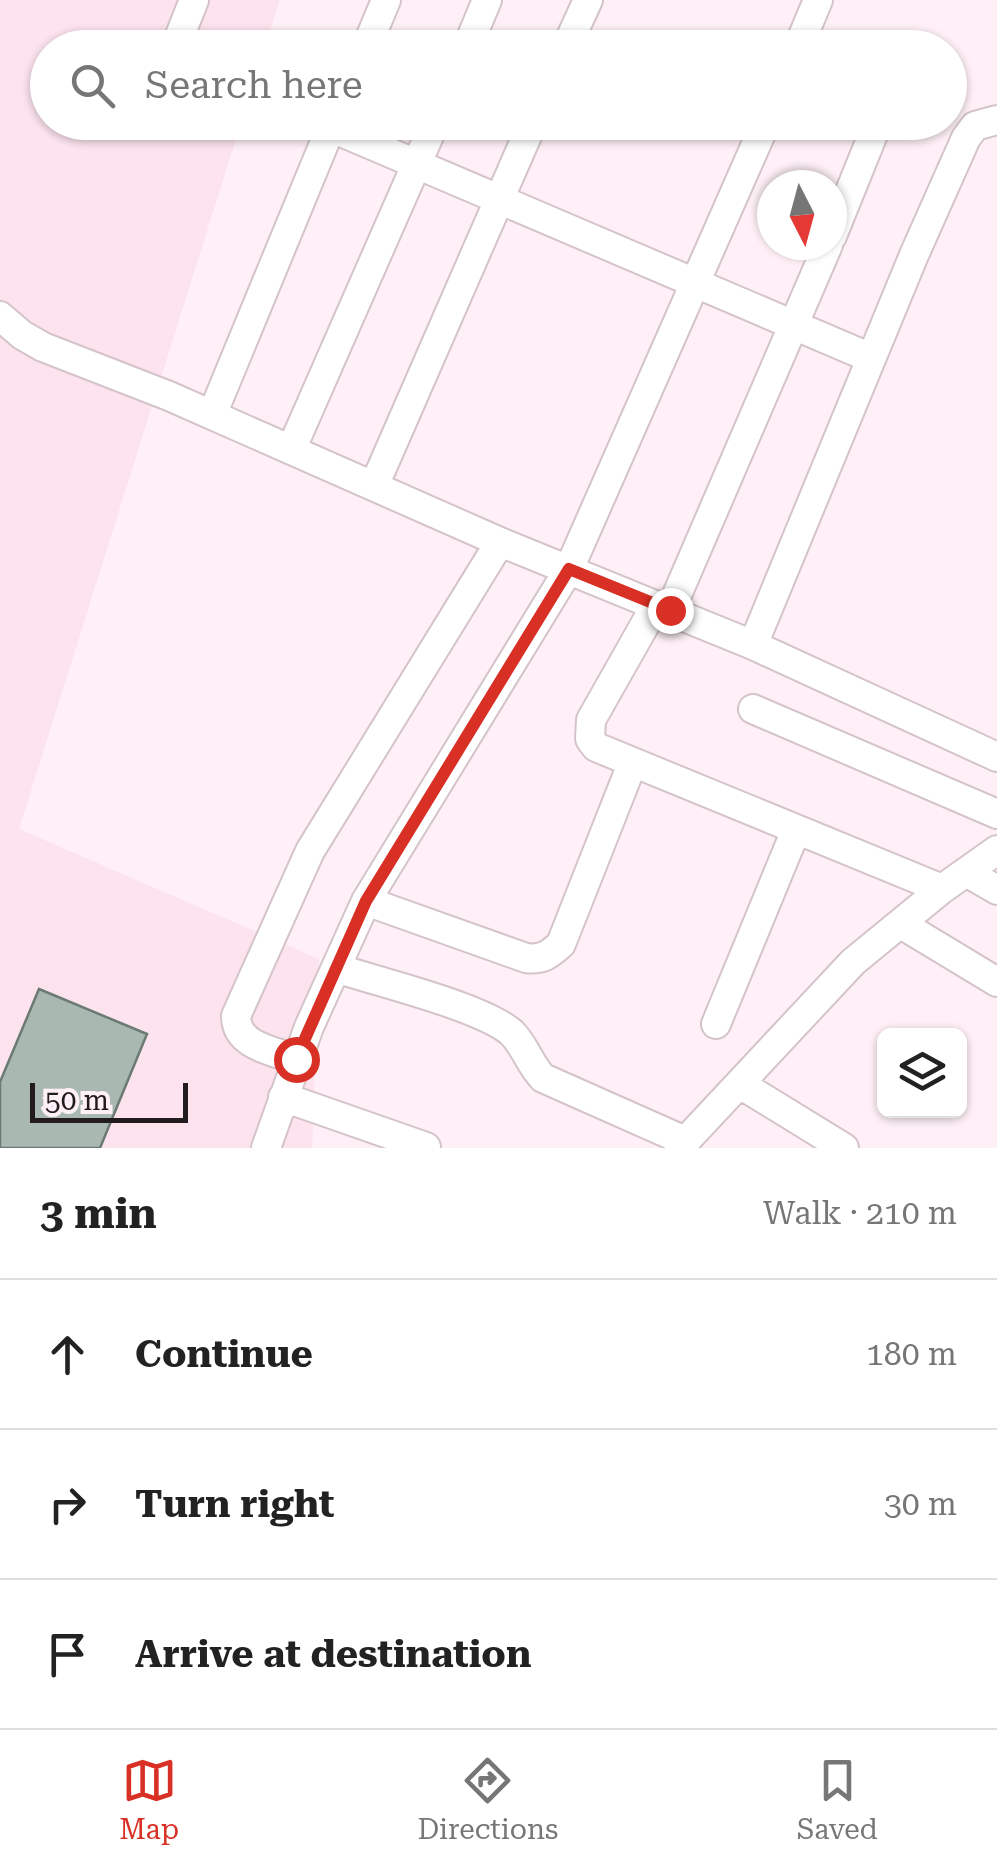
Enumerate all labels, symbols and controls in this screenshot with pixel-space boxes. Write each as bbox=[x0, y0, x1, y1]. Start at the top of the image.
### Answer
search box bbox=[30, 30, 967, 140]
icon: search bbox=[65, 58, 120, 113]
text: Search here bbox=[145, 63, 363, 107]
north arrow bbox=[757, 170, 847, 260]
route end bbox=[648, 588, 694, 634]
map controls bbox=[877, 1028, 967, 1118]
button: layers bbox=[877, 1028, 967, 1118]
route start bbox=[274, 1037, 320, 1083]
scale bar bbox=[30, 1078, 188, 1122]
text: 50 m bbox=[45, 1084, 109, 1117]
text: 3 min bbox=[40, 1189, 157, 1238]
text: Walk · 210 m bbox=[763, 1194, 957, 1232]
icon: ahead bbox=[40, 1327, 95, 1382]
text: Continue bbox=[135, 1332, 313, 1376]
text: 180 m bbox=[866, 1335, 957, 1373]
icon: right bbox=[40, 1477, 95, 1532]
text: Turn right bbox=[135, 1482, 334, 1526]
text: 30 m bbox=[884, 1485, 957, 1523]
icon: arrive bbox=[40, 1627, 95, 1682]
text: Arrive at destination bbox=[135, 1632, 531, 1676]
tab: Map bbox=[119, 1753, 179, 1846]
tab: Directions bbox=[417, 1753, 558, 1846]
tab: Saved bbox=[797, 1753, 878, 1846]

